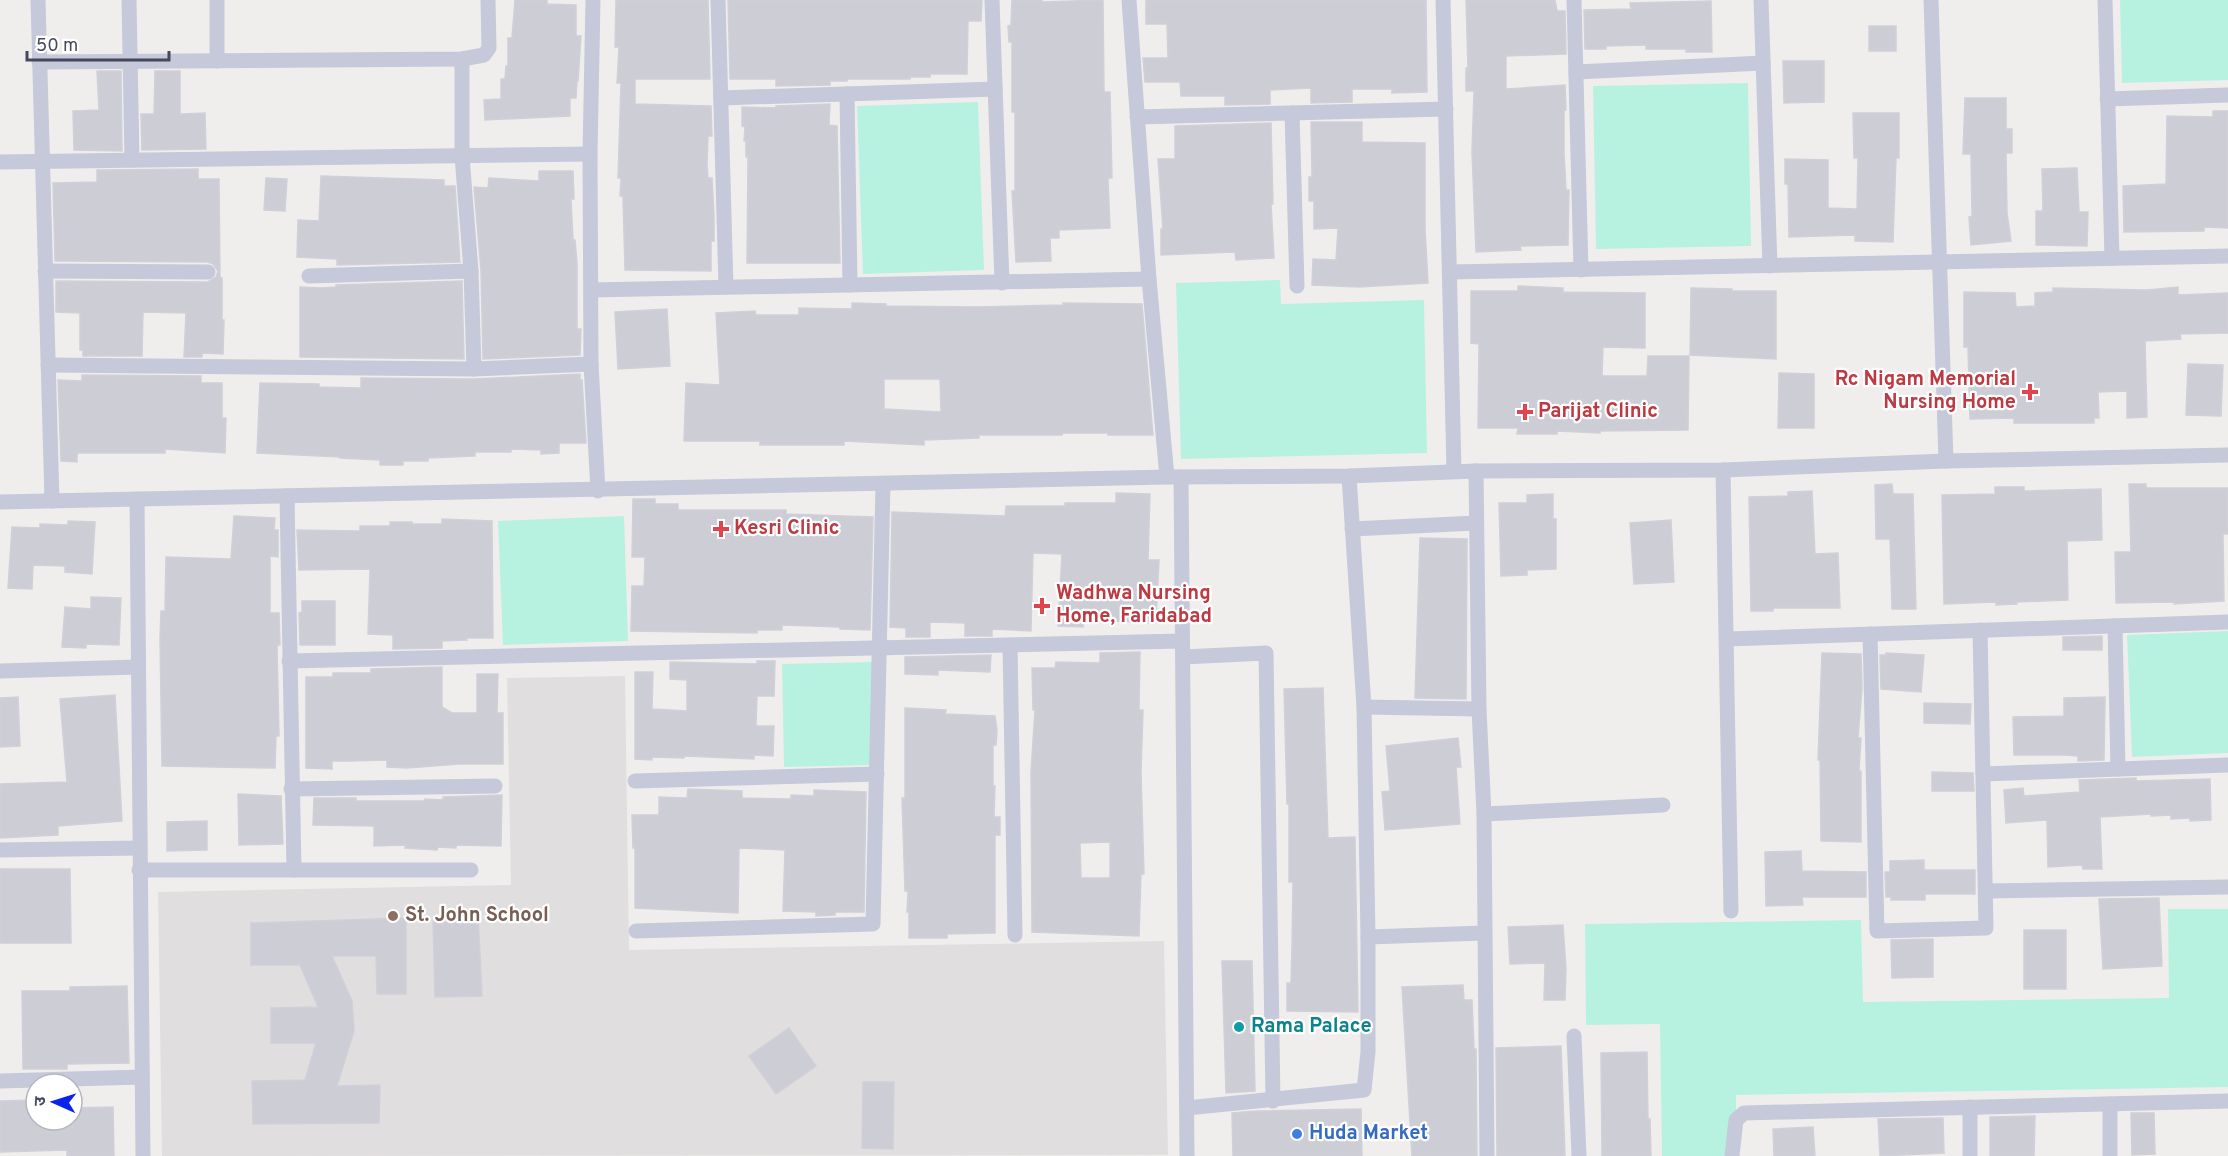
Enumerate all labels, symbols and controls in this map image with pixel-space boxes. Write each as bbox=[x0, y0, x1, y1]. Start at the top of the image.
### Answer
scale bar bbox=[27, 24, 170, 62]
text: 50 m bbox=[36, 35, 78, 58]
place label: Rc Nigam Memorial Nursing Home bbox=[1835, 367, 2016, 416]
marker: Rc Nigam Memorial Nursing Home bbox=[2021, 383, 2039, 401]
place label: Parijat Clinic bbox=[1538, 399, 1658, 425]
marker: Parijat Clinic bbox=[1516, 403, 1534, 421]
place label: Kesri Clinic bbox=[734, 516, 840, 542]
marker: Kesri Clinic bbox=[712, 520, 730, 538]
place label: Wadhwa Nursing Home, Faridabad bbox=[1056, 581, 1212, 630]
marker: Wadhwa Nursing Home, Faridabad bbox=[1033, 597, 1051, 615]
place label: St. John School bbox=[405, 903, 549, 929]
marker: St. John School bbox=[386, 909, 400, 923]
place label: Rama Palace bbox=[1251, 1014, 1372, 1040]
marker: Rama Palace bbox=[1232, 1020, 1246, 1034]
north arrow bbox=[24, 1072, 84, 1132]
text: उ bbox=[31, 1095, 51, 1107]
place label: Huda Market bbox=[1309, 1121, 1428, 1147]
marker: Huda Market bbox=[1290, 1127, 1304, 1141]

